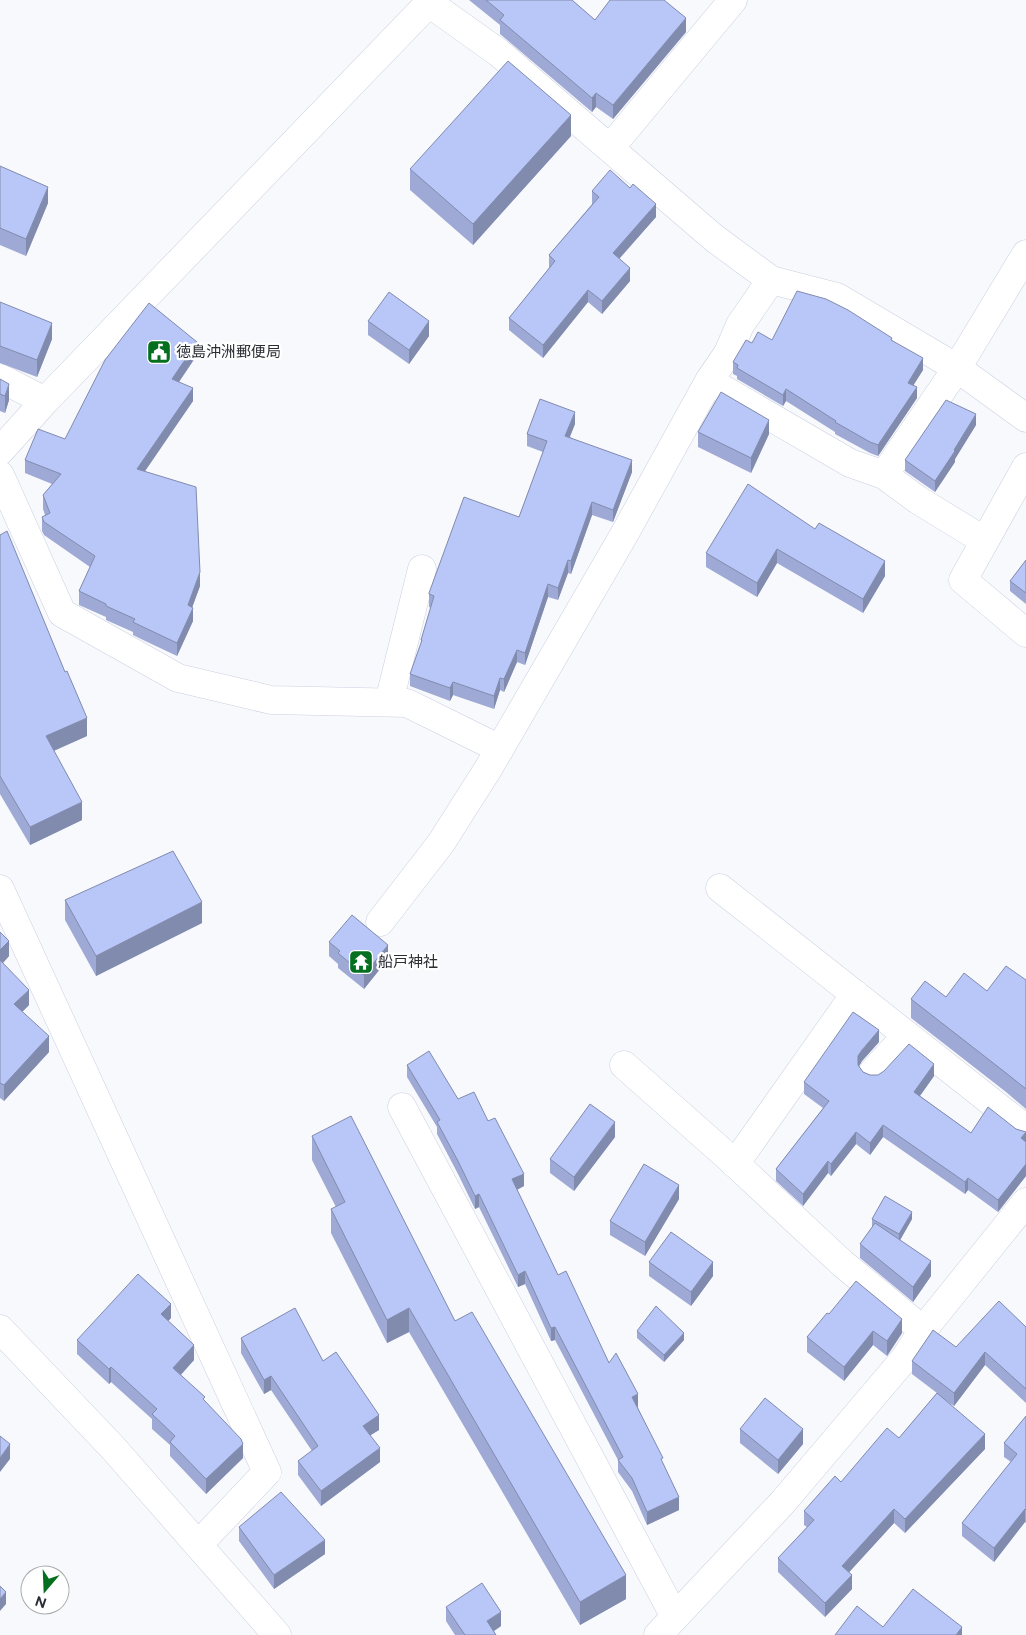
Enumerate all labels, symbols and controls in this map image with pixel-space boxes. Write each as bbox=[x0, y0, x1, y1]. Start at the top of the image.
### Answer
public building icon: 徳島沖洲郵便局 bbox=[146, 339, 172, 365]
place label: 徳島沖洲郵便局 bbox=[176, 343, 281, 361]
temple icon: 船戸神社 bbox=[348, 949, 374, 975]
place label: 船戸神社 bbox=[378, 953, 438, 971]
north arrow bbox=[20, 1565, 70, 1615]
text: N bbox=[33, 1592, 49, 1612]

